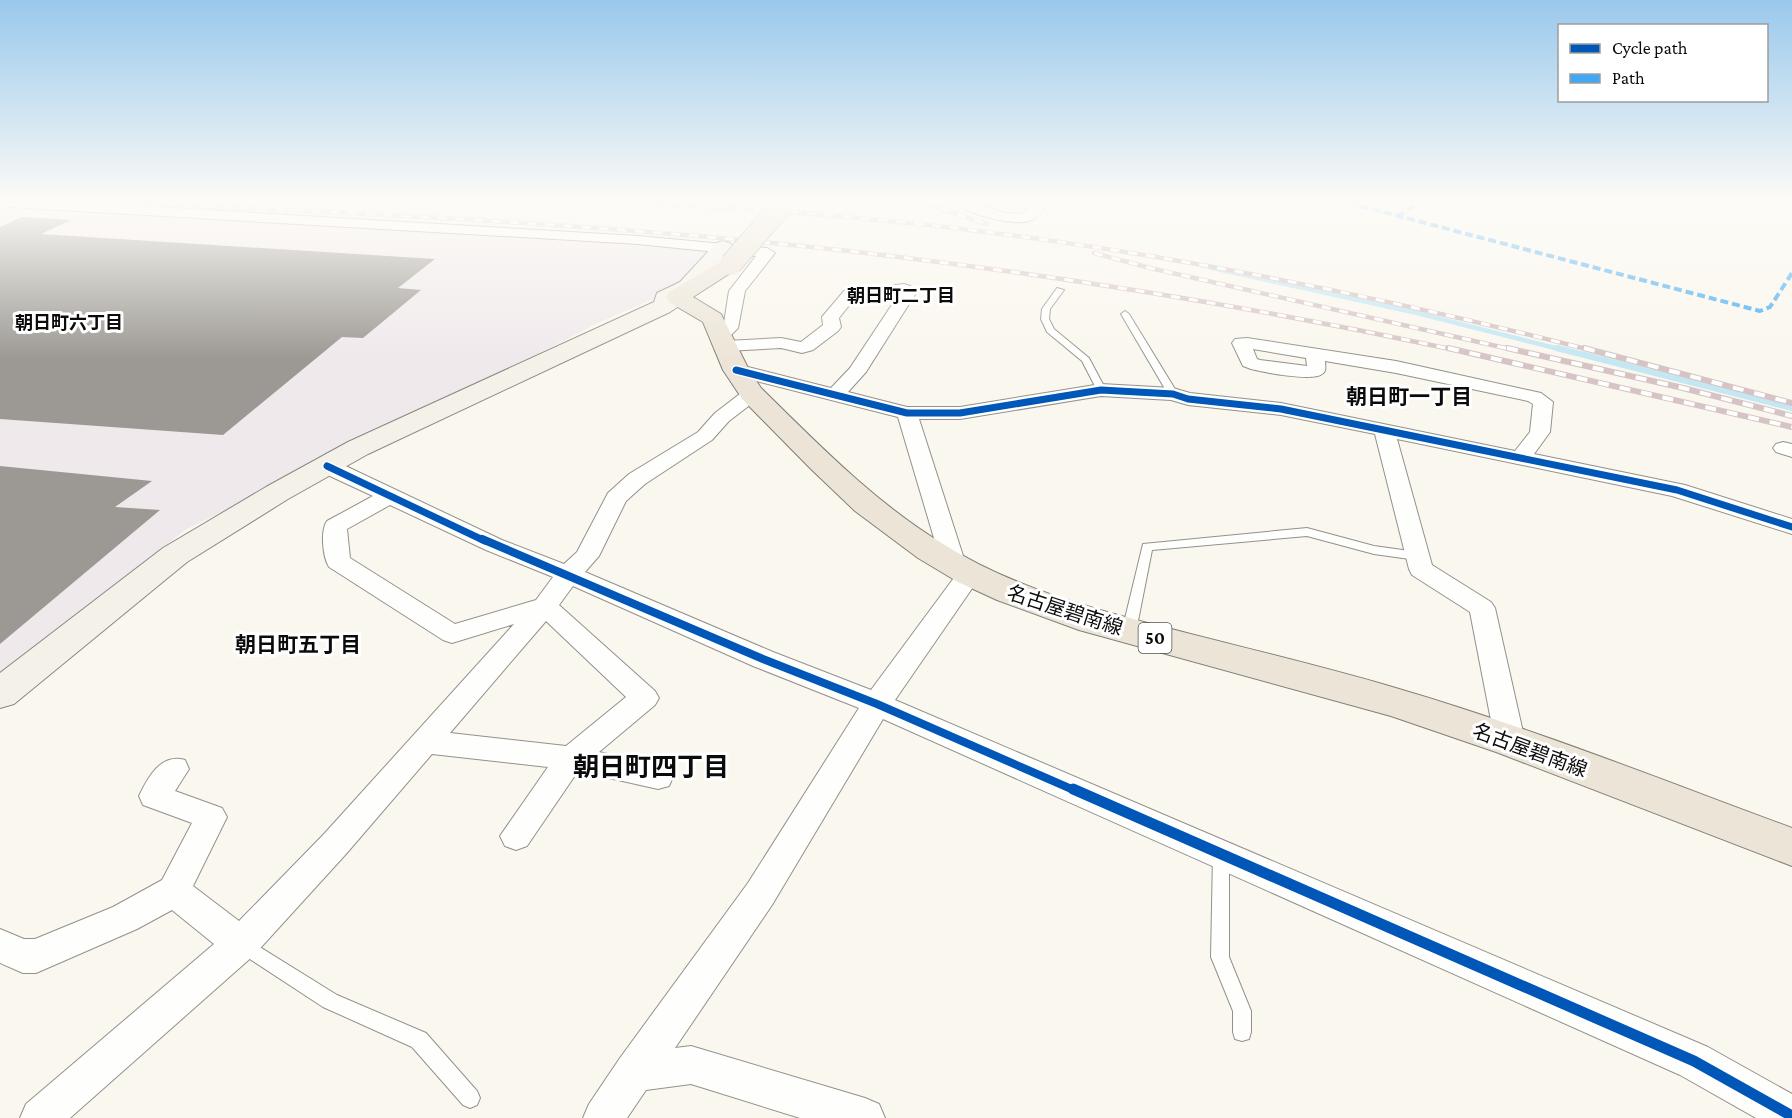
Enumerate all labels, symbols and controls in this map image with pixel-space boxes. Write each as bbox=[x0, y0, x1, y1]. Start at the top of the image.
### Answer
legend bbox=[1558, 24, 1768, 102]
text: Cycle path bbox=[1612, 38, 1688, 58]
text: Path bbox=[1612, 68, 1645, 88]
district label: 朝日町二丁目 bbox=[847, 286, 955, 306]
district label: 朝日町六丁目 bbox=[15, 313, 123, 333]
district label: 朝日町一丁目 bbox=[1346, 385, 1472, 409]
street label: 名古屋碧南線 bbox=[1005, 581, 1125, 639]
road number: 50 bbox=[1138, 623, 1172, 653]
district label: 朝日町五丁目 bbox=[235, 633, 361, 657]
street label: 名古屋碧南線 bbox=[1470, 719, 1590, 781]
district label: 朝日町四丁目 bbox=[573, 753, 729, 782]

